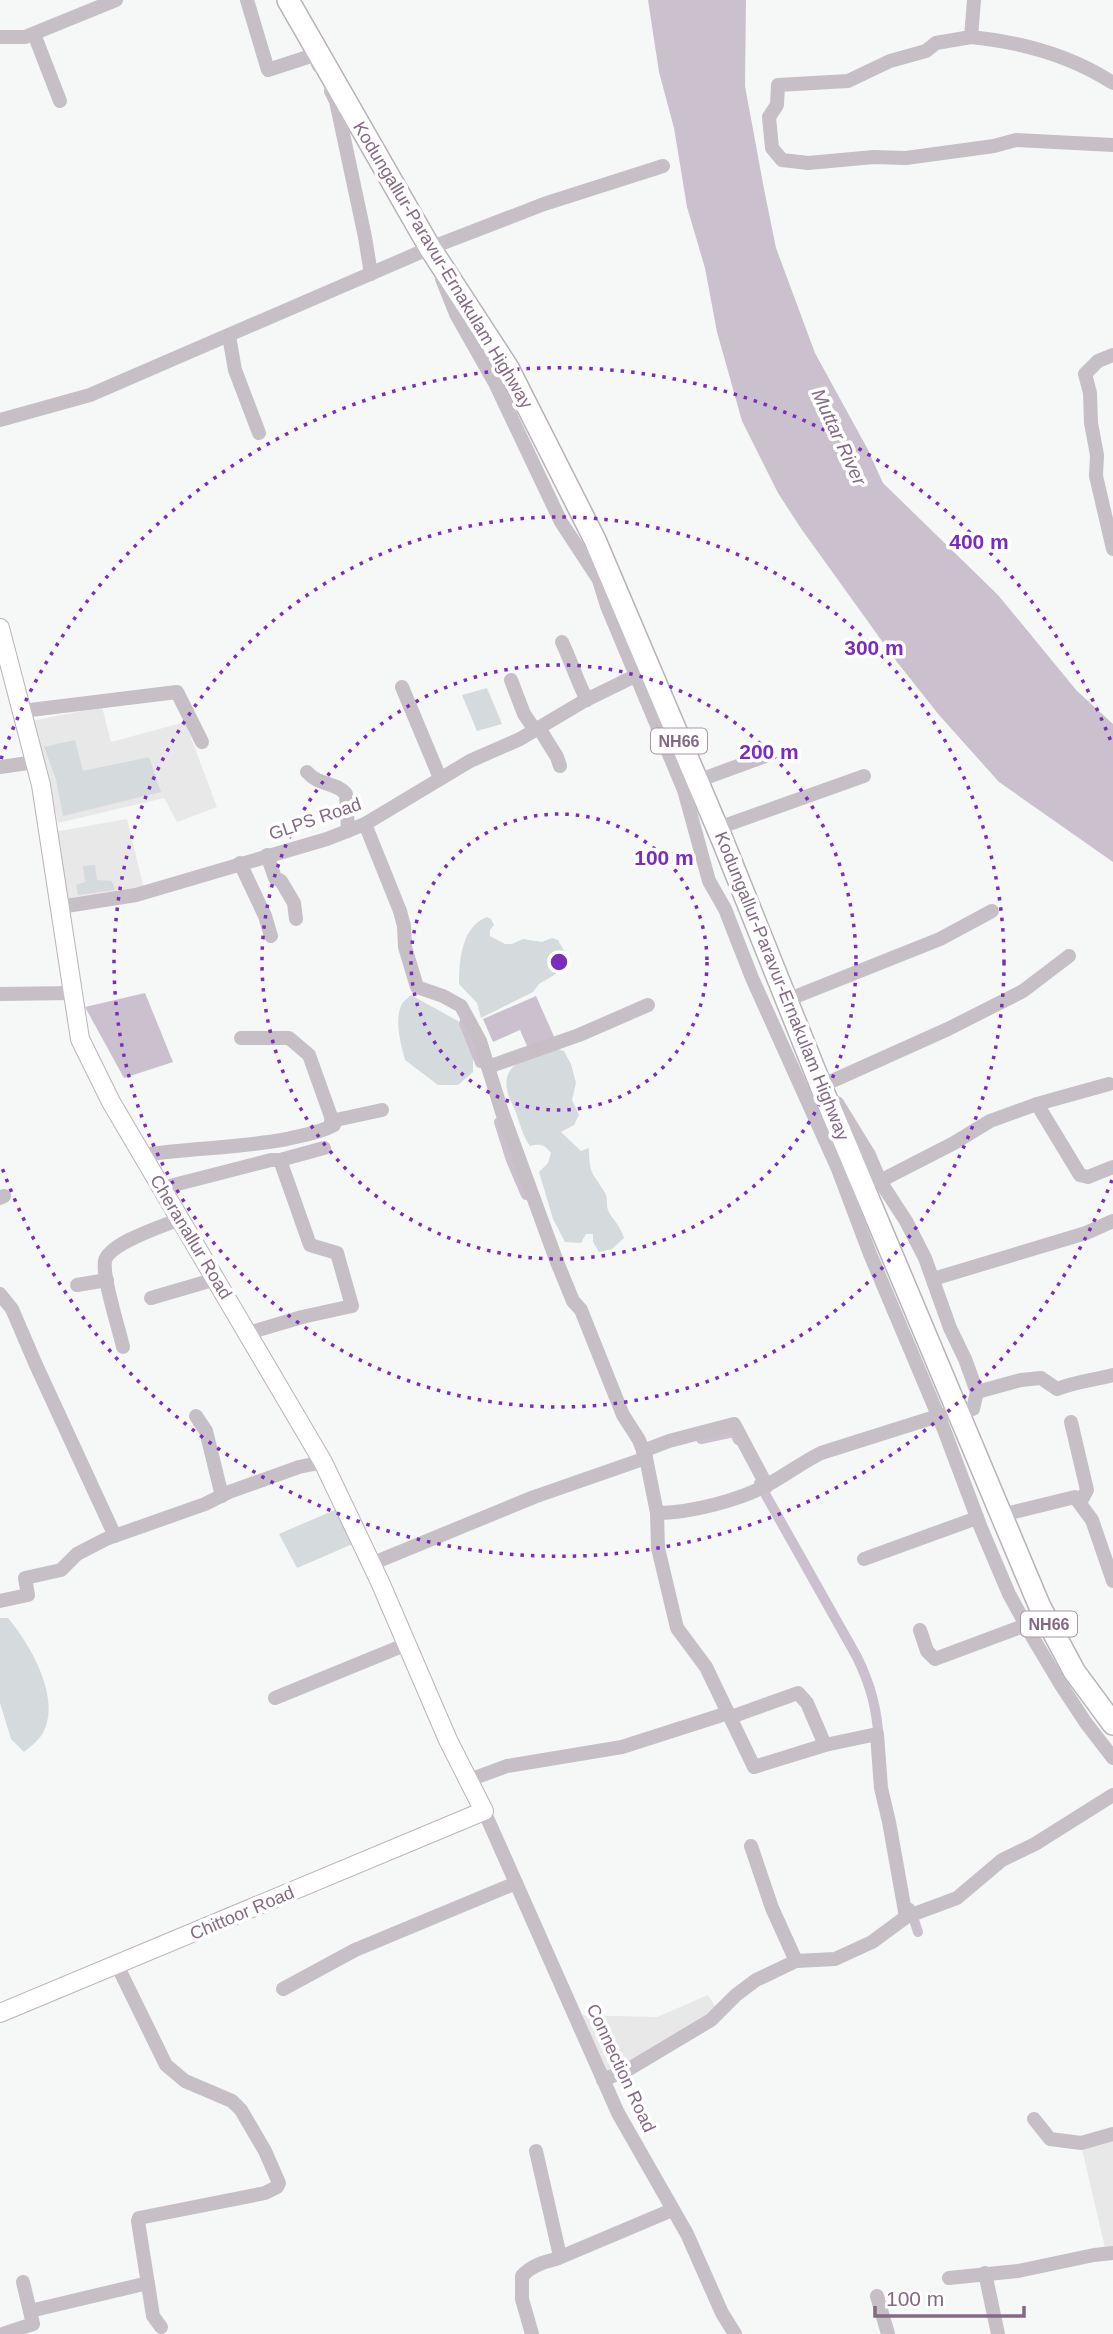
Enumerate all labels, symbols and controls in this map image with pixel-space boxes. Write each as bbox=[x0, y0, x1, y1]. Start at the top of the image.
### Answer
street label: Kodungallur-Paravur-Ernakulam Highway bbox=[349, 118, 537, 412]
water label: Muttar River bbox=[808, 386, 871, 489]
text: 400 m bbox=[949, 530, 1009, 553]
text: 300 m bbox=[844, 636, 904, 659]
road number: NH66 bbox=[651, 728, 707, 754]
text: 200 m bbox=[739, 740, 799, 763]
street label: GLPS Road bbox=[266, 794, 364, 844]
street label: Kodungallur-Paravur-Ernakulam Highway bbox=[711, 829, 853, 1143]
text: 100 m bbox=[634, 846, 694, 869]
centre of rings bbox=[547, 950, 571, 974]
street label: Cheranallur Road bbox=[146, 1171, 236, 1303]
road number: NH66 bbox=[1021, 1612, 1077, 1636]
street label: Chittoor Road bbox=[187, 1882, 297, 1944]
street label: Connection Road bbox=[583, 2001, 659, 2135]
scale bar bbox=[875, 2274, 1024, 2318]
text: 100 m bbox=[886, 2287, 944, 2310]

